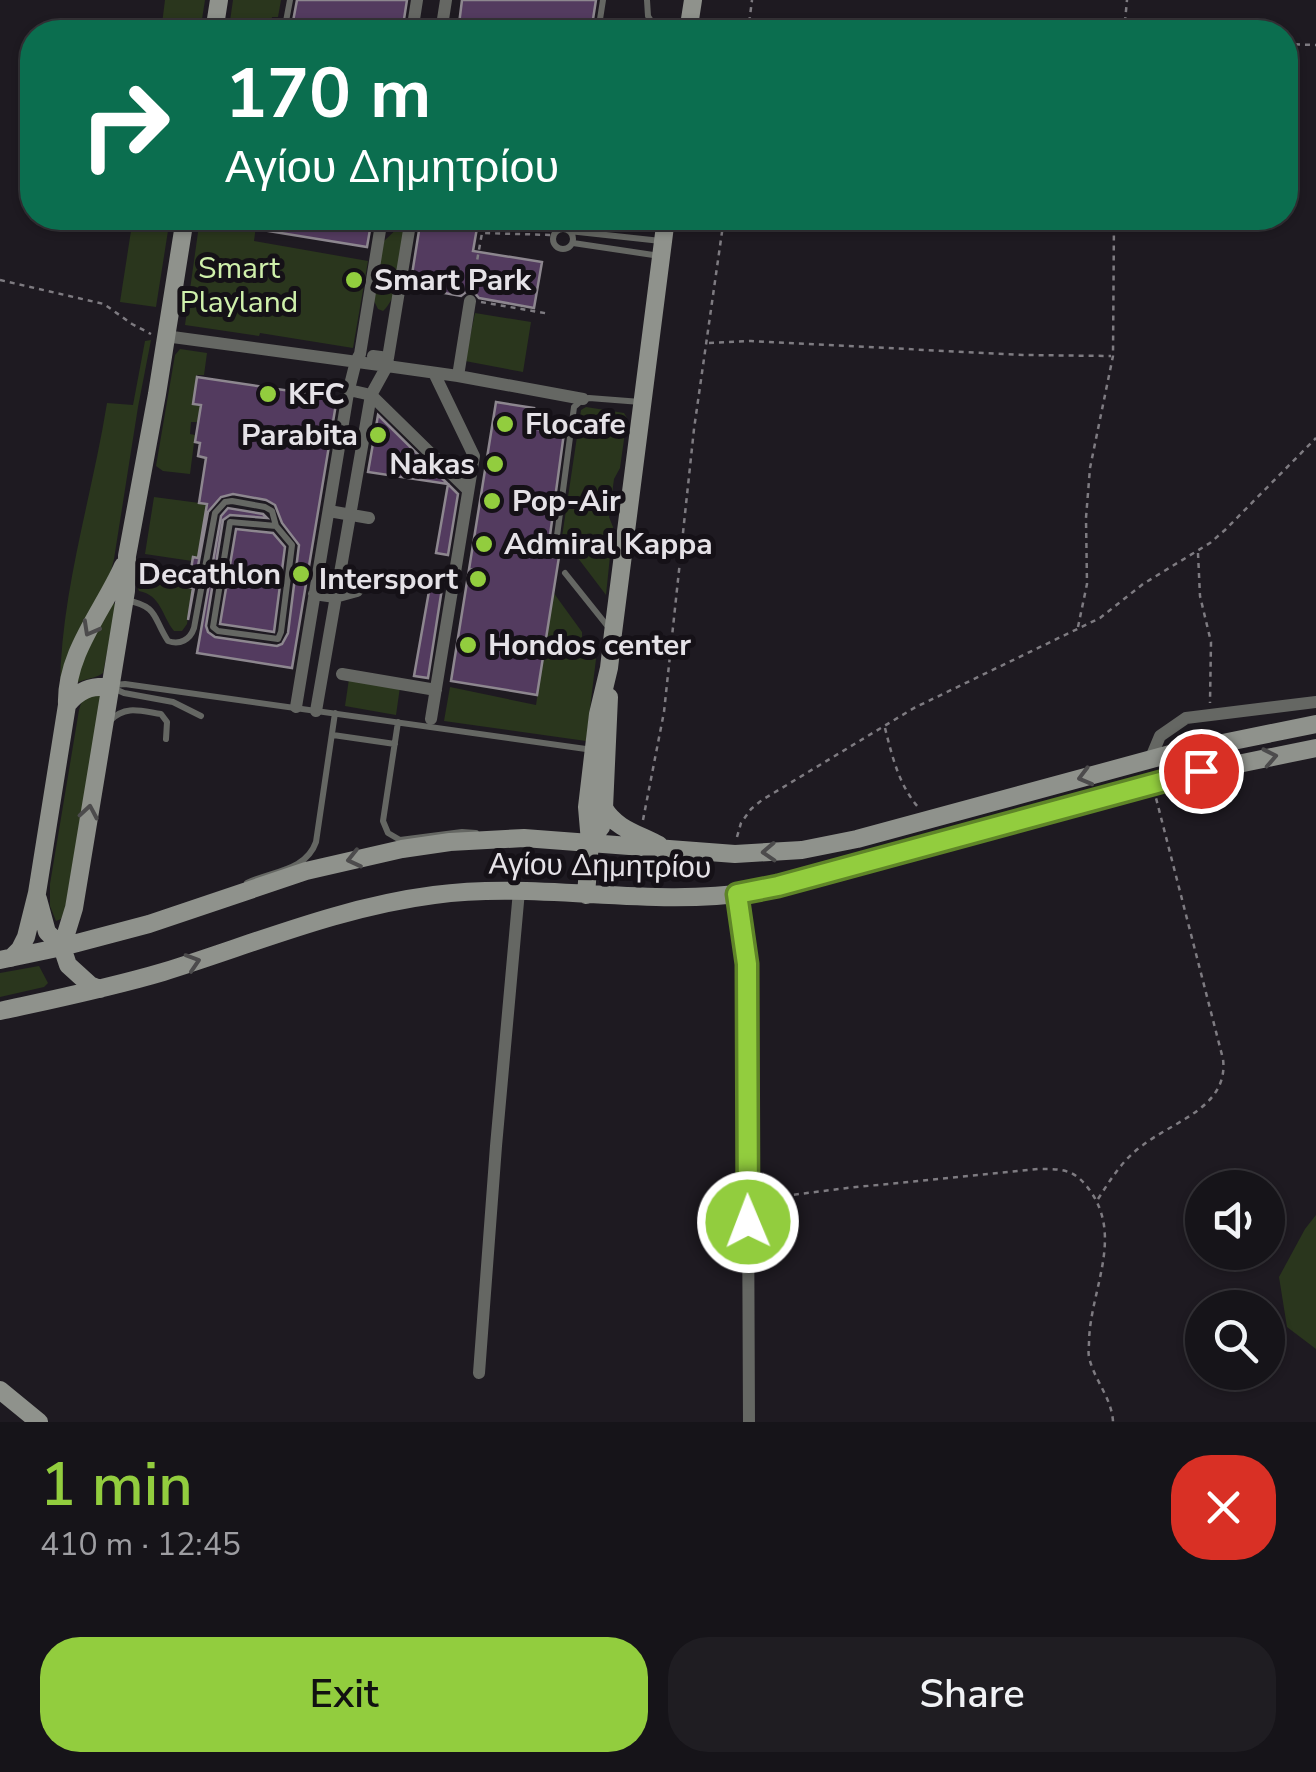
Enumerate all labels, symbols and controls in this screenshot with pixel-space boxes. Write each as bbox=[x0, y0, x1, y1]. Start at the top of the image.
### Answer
text: 170 m bbox=[225, 46, 431, 142]
icon: right bbox=[60, 60, 190, 190]
text: Αγίου Δημητρίου bbox=[225, 137, 559, 198]
park label: Smart Playland bbox=[180, 248, 298, 323]
place label: Smart Park bbox=[374, 260, 532, 301]
marker: Smart Park bbox=[343, 269, 365, 291]
place label: KFC bbox=[288, 374, 345, 415]
marker: KFC bbox=[257, 383, 279, 405]
place label: Flocafe bbox=[525, 404, 626, 445]
marker: Flocafe bbox=[494, 413, 516, 435]
place label: Parabita bbox=[241, 415, 358, 456]
marker: Parabita bbox=[367, 424, 389, 446]
place label: Nakas bbox=[389, 444, 475, 485]
marker: Nakas bbox=[484, 453, 506, 475]
place label: Pop-Air bbox=[512, 481, 621, 522]
marker: Pop-Air bbox=[481, 490, 503, 512]
place label: Admiral Kappa bbox=[504, 524, 713, 565]
marker: Admiral Kappa bbox=[473, 533, 495, 555]
place label: Decathlon bbox=[138, 554, 281, 595]
place label: Intersport bbox=[319, 559, 458, 600]
marker: Decathlon bbox=[290, 563, 312, 585]
marker: Intersport bbox=[467, 568, 489, 590]
one-way arrow bbox=[83, 618, 103, 636]
place label: Hondos center bbox=[488, 625, 691, 666]
marker: Hondos center bbox=[457, 634, 479, 656]
pin bbox=[1159, 729, 1244, 814]
icon: arrive bbox=[1174, 744, 1229, 799]
one-way arrow bbox=[1261, 747, 1278, 768]
one-way arrow bbox=[1077, 766, 1094, 787]
one-way arrow bbox=[78, 803, 99, 820]
one-way arrow bbox=[761, 841, 777, 862]
street label: Αγίου Δημητρίου bbox=[488, 844, 712, 888]
one-way arrow bbox=[346, 847, 363, 868]
one-way arrow bbox=[184, 953, 201, 973]
position arrow bbox=[696, 1170, 800, 1274]
map controls bbox=[1185, 1170, 1285, 1390]
button: sound bbox=[1185, 1170, 1285, 1270]
button: search bbox=[1185, 1290, 1285, 1390]
text: 1 min bbox=[40, 1444, 193, 1526]
button: close bbox=[1171, 1455, 1276, 1560]
text: 410 m · 12:45 bbox=[40, 1523, 241, 1566]
button: Exit bbox=[40, 1637, 648, 1752]
button: Share bbox=[668, 1637, 1276, 1752]

